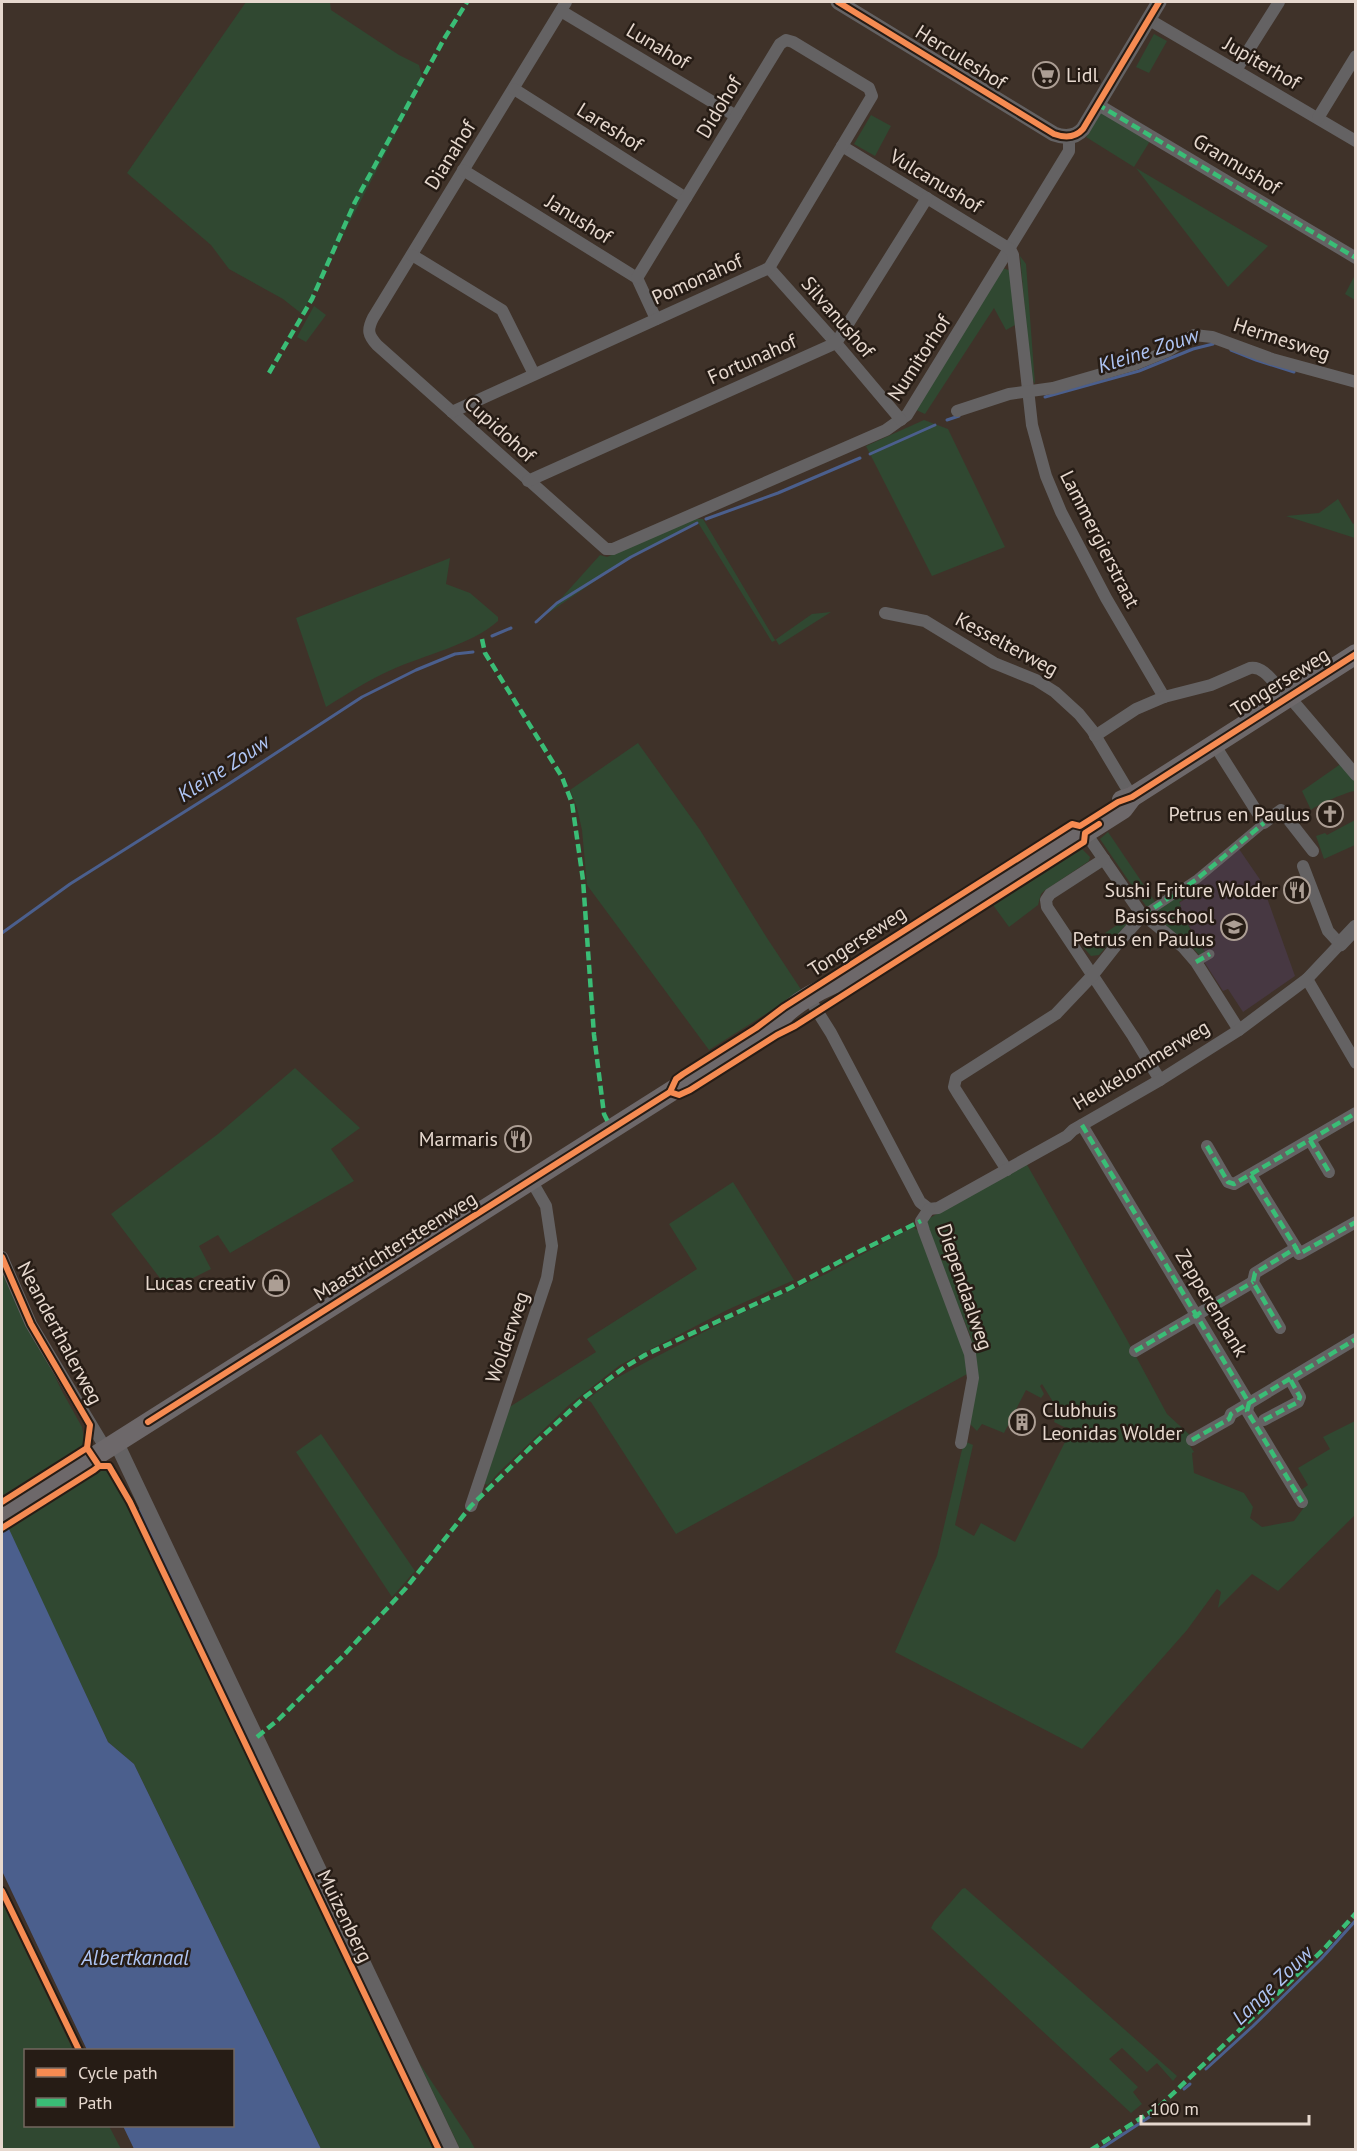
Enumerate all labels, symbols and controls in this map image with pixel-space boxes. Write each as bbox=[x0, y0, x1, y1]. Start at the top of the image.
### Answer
street label: Lunahof bbox=[622, 17, 696, 76]
street label: Herculeshof bbox=[911, 19, 1013, 96]
street label: Jupiterhof bbox=[1218, 30, 1306, 96]
supermarket icon: Lidl bbox=[1031, 60, 1061, 90]
place label: Lidl bbox=[1066, 62, 1098, 88]
street label: Didohof bbox=[690, 70, 748, 143]
street label: Lareshof bbox=[572, 97, 649, 158]
street label: Dianahof bbox=[419, 114, 482, 195]
street label: Grannushof bbox=[1188, 128, 1287, 201]
street label: Vulcanushof bbox=[884, 143, 989, 220]
street label: Janushof bbox=[540, 188, 619, 250]
street label: Pomonahof bbox=[647, 247, 748, 311]
street label: Silvanushof bbox=[796, 271, 881, 364]
street label: Numitorhof bbox=[881, 309, 957, 406]
street label: Hermesweg bbox=[1230, 311, 1334, 367]
water label: Kleine Zouw bbox=[1094, 320, 1204, 379]
street label: Fortunahof bbox=[703, 327, 802, 390]
street label: Cupidohof bbox=[459, 390, 542, 469]
street label: Lammergierstraat bbox=[1054, 466, 1146, 612]
street label: Kesselterweg bbox=[951, 606, 1063, 682]
street label: Tongerseweg bbox=[1226, 641, 1334, 723]
water label: Kleine Zouw bbox=[172, 727, 276, 808]
church icon: Petrus en Paulus bbox=[1315, 799, 1345, 829]
place label: Petrus en Paulus bbox=[1169, 801, 1310, 827]
restaurant icon: Sushi Friture Wolder bbox=[1282, 875, 1312, 905]
place label: Sushi Friture Wolder bbox=[1105, 877, 1278, 903]
street label: Tongerseweg bbox=[803, 900, 911, 982]
place label: Basisschool Petrus en Paulus bbox=[1073, 903, 1214, 952]
school or university icon: Basisschool Petrus en Paulus bbox=[1219, 912, 1249, 942]
street label: Heukelommerweg bbox=[1068, 1014, 1214, 1116]
restaurant icon: Marmaris bbox=[503, 1124, 533, 1154]
place label: Marmaris bbox=[419, 1126, 498, 1152]
street label: Maastrichtersteenweg bbox=[309, 1185, 481, 1307]
street label: Diependaalweg bbox=[931, 1220, 999, 1354]
street label: Zepperenbank bbox=[1170, 1244, 1255, 1362]
street label: Neanderthalerweg bbox=[11, 1257, 109, 1409]
shop icon: Lucas creativ bbox=[261, 1268, 291, 1298]
place label: Lucas creativ bbox=[145, 1270, 256, 1296]
street label: Wolderweg bbox=[479, 1288, 535, 1386]
place label: Clubhuis Leonidas Wolder bbox=[1042, 1397, 1182, 1446]
building icon: Clubhuis Leonidas Wolder bbox=[1007, 1407, 1037, 1437]
street label: Muizenberg bbox=[311, 1865, 379, 1967]
water label: Lange Zouw bbox=[1226, 1939, 1319, 2030]
water label: Albertkanaal bbox=[80, 1944, 189, 1971]
legend bbox=[24, 2049, 234, 2127]
text: Cycle path bbox=[78, 2061, 158, 2084]
scale bar bbox=[1141, 2088, 1309, 2126]
text: Path bbox=[78, 2091, 112, 2114]
text: 100 m bbox=[1150, 2097, 1199, 2120]

